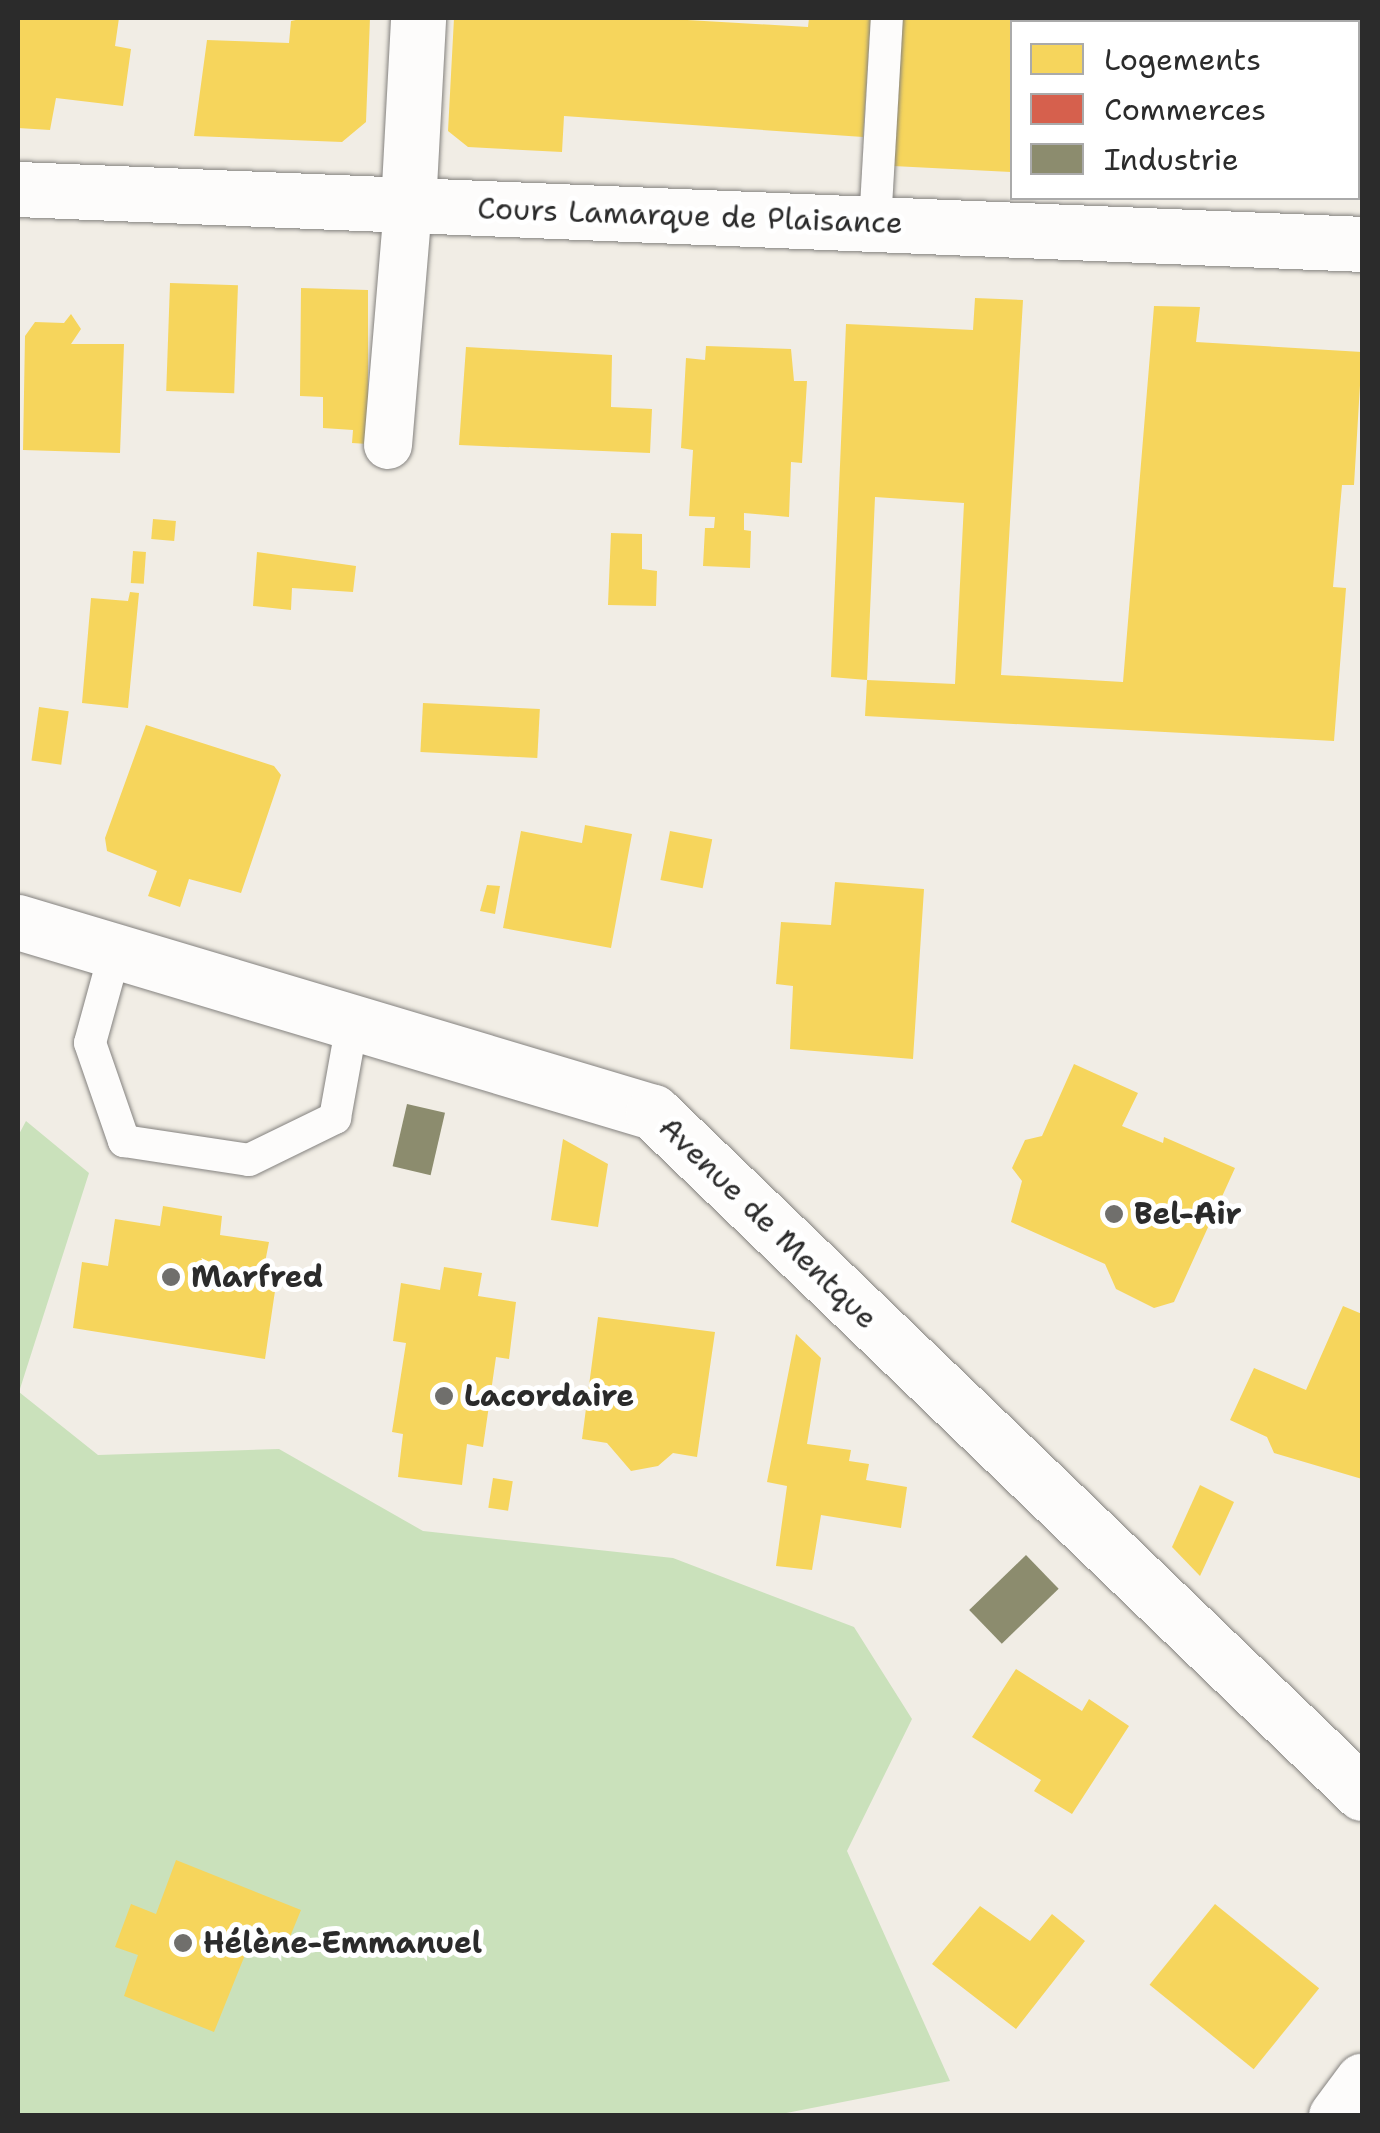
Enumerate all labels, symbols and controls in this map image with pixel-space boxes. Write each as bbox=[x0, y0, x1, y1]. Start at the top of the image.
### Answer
legend bbox=[1010, 20, 1360, 200]
text: Logements bbox=[1104, 39, 1261, 80]
text: Commerces bbox=[1104, 89, 1266, 130]
text: Industrie bbox=[1104, 139, 1239, 180]
street label: Cours Lamarque de Plaisance bbox=[477, 191, 903, 241]
street label: Avenue de Mentque bbox=[651, 1110, 885, 1336]
place label: Bel-Air bbox=[1134, 1196, 1242, 1232]
marker: Bel-Air bbox=[1103, 1203, 1125, 1225]
place label: Marfred bbox=[191, 1259, 323, 1295]
marker: Marfred bbox=[160, 1266, 182, 1288]
place label: Lacordaire bbox=[464, 1378, 634, 1414]
marker: Lacordaire bbox=[433, 1385, 455, 1407]
place label: Hélène-Emmanuel bbox=[203, 1925, 482, 1961]
marker: Hélène-Emmanuel bbox=[172, 1932, 194, 1954]

